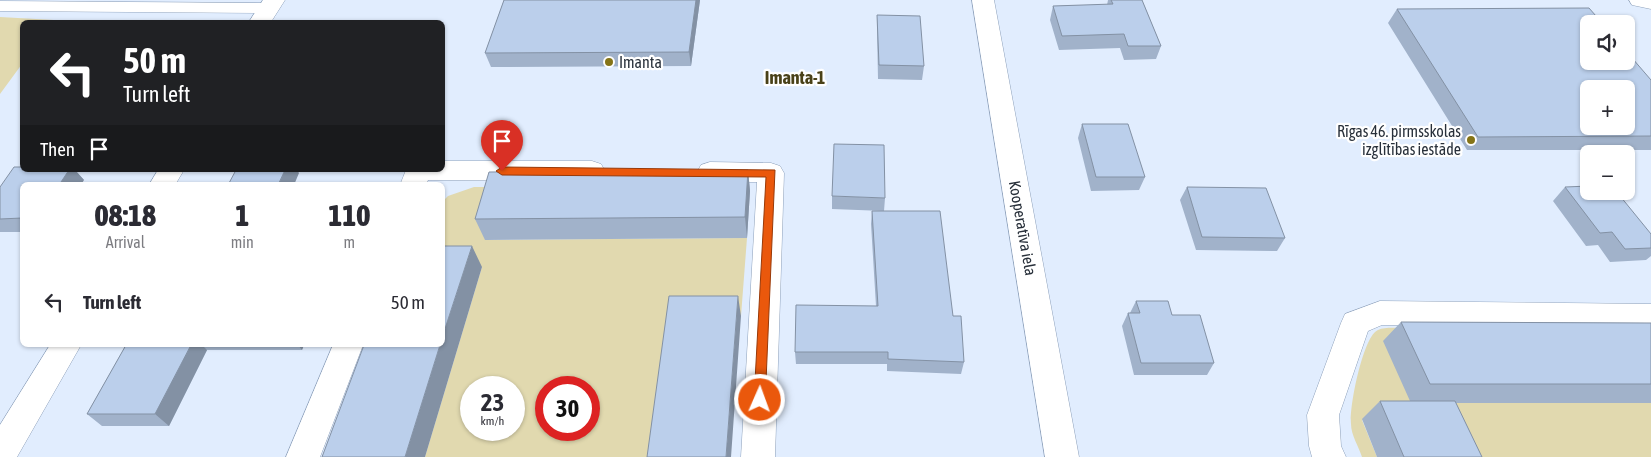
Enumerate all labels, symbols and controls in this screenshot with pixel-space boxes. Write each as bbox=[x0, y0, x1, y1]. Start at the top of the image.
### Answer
map controls bbox=[1580, 15, 1635, 200]
button: sound bbox=[1580, 15, 1635, 70]
icon: left bbox=[40, 40, 105, 105]
text: 50 m bbox=[123, 40, 186, 80]
place label: Imanta bbox=[619, 53, 662, 71]
marker: Imanta bbox=[603, 56, 615, 68]
district label: Imanta-1 bbox=[765, 67, 825, 88]
button: + bbox=[1580, 80, 1635, 135]
text: Turn left bbox=[123, 81, 190, 107]
pin bbox=[481, 120, 523, 171]
place label: Rīgas 46. pirmsskolas izglītības iestāde bbox=[1337, 122, 1461, 159]
icon: arrive bbox=[488, 127, 516, 155]
marker: Rīgas 46. pirmsskolas izglītības iestāde bbox=[1465, 134, 1477, 146]
icon: arrive bbox=[85, 135, 113, 163]
text: Then bbox=[40, 138, 75, 160]
button: − bbox=[1580, 145, 1635, 200]
street label: Kooperatīva iela bbox=[1005, 179, 1040, 277]
text: 08:18 bbox=[94, 198, 156, 232]
text: 1 bbox=[235, 198, 249, 232]
text: 110 bbox=[328, 198, 370, 232]
text: Arrival bbox=[106, 233, 145, 251]
text: min bbox=[231, 233, 254, 251]
text: m bbox=[344, 233, 355, 251]
icon: left bbox=[40, 288, 68, 316]
text: Turn left bbox=[83, 291, 141, 313]
text: 50 m bbox=[391, 291, 425, 313]
position arrow bbox=[733, 373, 785, 425]
speed limit sign: 30 bbox=[535, 376, 600, 441]
text: 23 bbox=[481, 388, 504, 416]
text: km/h bbox=[481, 414, 504, 428]

